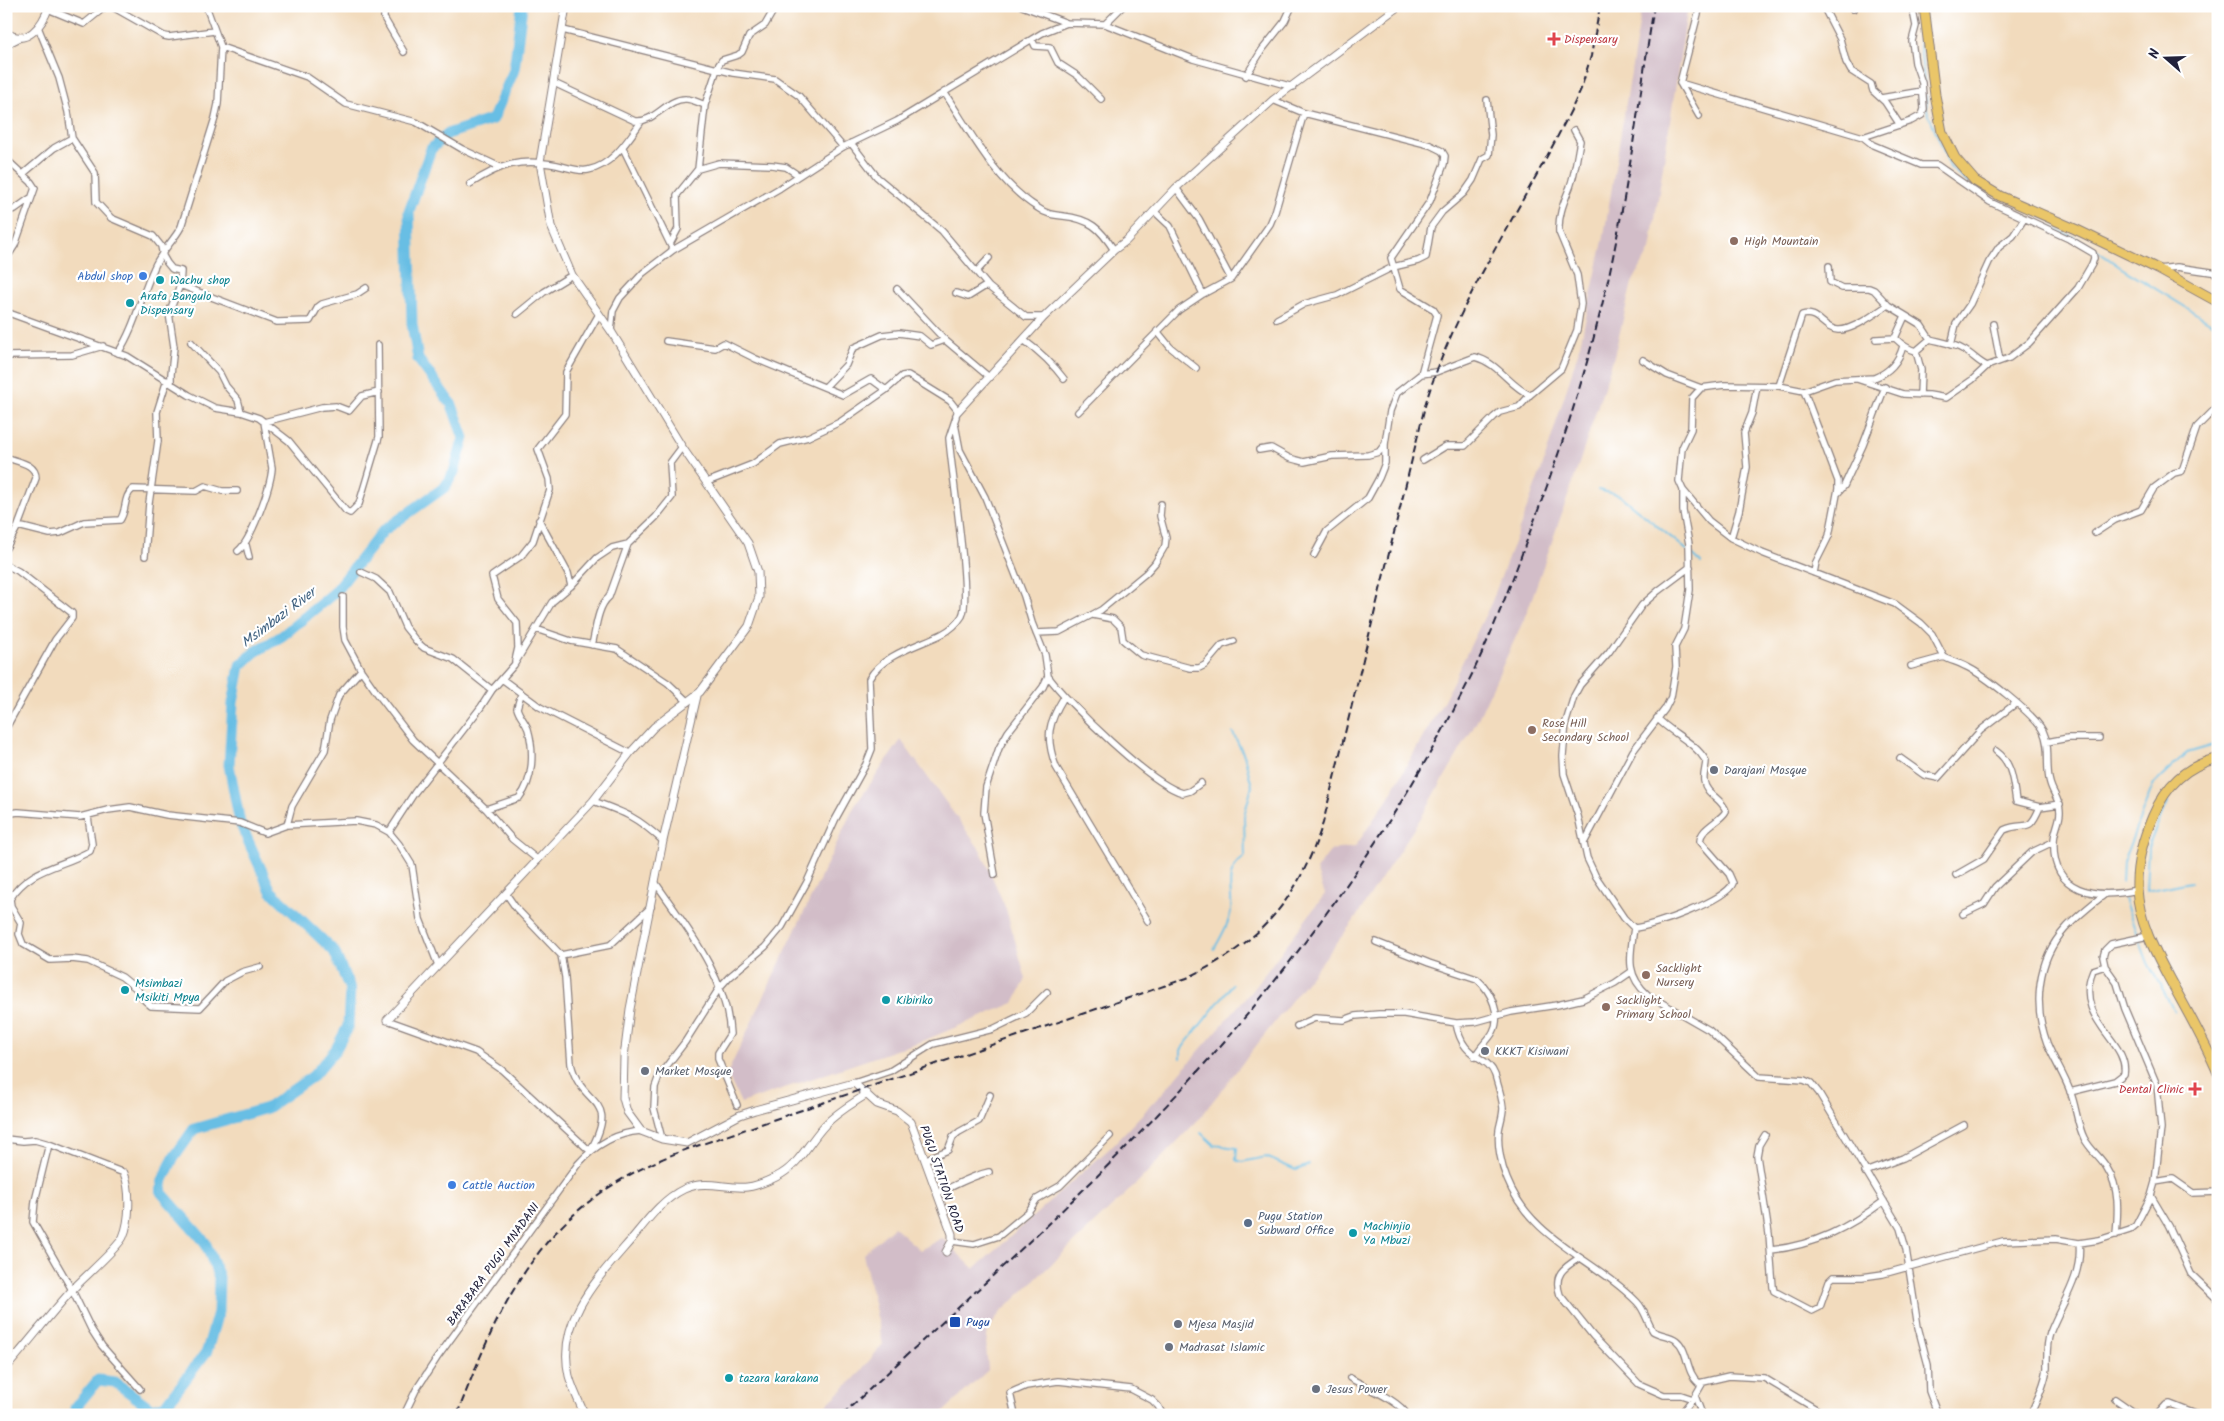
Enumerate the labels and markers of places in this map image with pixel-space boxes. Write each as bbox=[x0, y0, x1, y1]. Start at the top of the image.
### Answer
place label: Dispensary bbox=[1564, 30, 1618, 49]
marker: Dispensary bbox=[1548, 33, 1560, 45]
place label: High Mountain bbox=[1744, 232, 1818, 251]
marker: High Mountain bbox=[1728, 235, 1740, 247]
place label: Abdul shop bbox=[77, 267, 133, 286]
marker: Abdul shop bbox=[137, 270, 149, 282]
place label: Wachu shop bbox=[170, 271, 230, 290]
marker: Wachu shop bbox=[154, 274, 166, 286]
place label: Arafa Bangulo Dispensary bbox=[140, 287, 211, 320]
marker: Arafa Bangulo Dispensary bbox=[124, 297, 136, 309]
place label: Rose Hill Secondary School bbox=[1542, 714, 1629, 747]
marker: Rose Hill Secondary School bbox=[1526, 724, 1538, 736]
place label: Darajani Mosque bbox=[1724, 761, 1807, 780]
marker: Darajani Mosque bbox=[1708, 764, 1720, 776]
place label: Sacklight Nursery bbox=[1656, 959, 1702, 992]
marker: Sacklight Nursery bbox=[1640, 969, 1652, 981]
place label: Msimbazi Msikiti Mpya bbox=[135, 974, 200, 1007]
marker: Msimbazi Msikiti Mpya bbox=[119, 984, 131, 996]
place label: Kibiriko bbox=[896, 991, 933, 1010]
place label: Sacklight Primary School bbox=[1616, 991, 1691, 1024]
marker: Kibiriko bbox=[880, 994, 892, 1006]
marker: Sacklight Primary School bbox=[1600, 1001, 1612, 1013]
place label: KKKT Kisiwani bbox=[1495, 1042, 1570, 1061]
marker: KKKT Kisiwani bbox=[1479, 1045, 1491, 1057]
place label: Market Mosque bbox=[655, 1062, 732, 1081]
marker: Market Mosque bbox=[639, 1065, 651, 1077]
place label: Dental Clinic bbox=[2119, 1080, 2184, 1099]
marker: Dental Clinic bbox=[2188, 1082, 2202, 1096]
place label: Cattle Auction bbox=[462, 1176, 535, 1195]
marker: Cattle Auction bbox=[446, 1179, 458, 1191]
place label: Pugu Station Subward Office bbox=[1258, 1207, 1334, 1240]
marker: Pugu Station Subward Office bbox=[1242, 1217, 1254, 1229]
place label: Machinjio Ya Mbuzi bbox=[1363, 1217, 1411, 1250]
marker: Machinjio Ya Mbuzi bbox=[1347, 1227, 1359, 1239]
place label: Pugu bbox=[966, 1313, 990, 1332]
marker: Pugu bbox=[948, 1315, 962, 1329]
place label: Mjesa Masjid bbox=[1188, 1315, 1255, 1334]
marker: Mjesa Masjid bbox=[1172, 1318, 1184, 1330]
place label: Madrasat Islamic bbox=[1179, 1338, 1265, 1357]
marker: Madrasat Islamic bbox=[1163, 1341, 1175, 1353]
place label: tazara karakana bbox=[739, 1369, 819, 1388]
marker: tazara karakana bbox=[723, 1372, 735, 1384]
place label: Jesus Power bbox=[1326, 1380, 1388, 1399]
marker: Jesus Power bbox=[1310, 1383, 1322, 1395]

